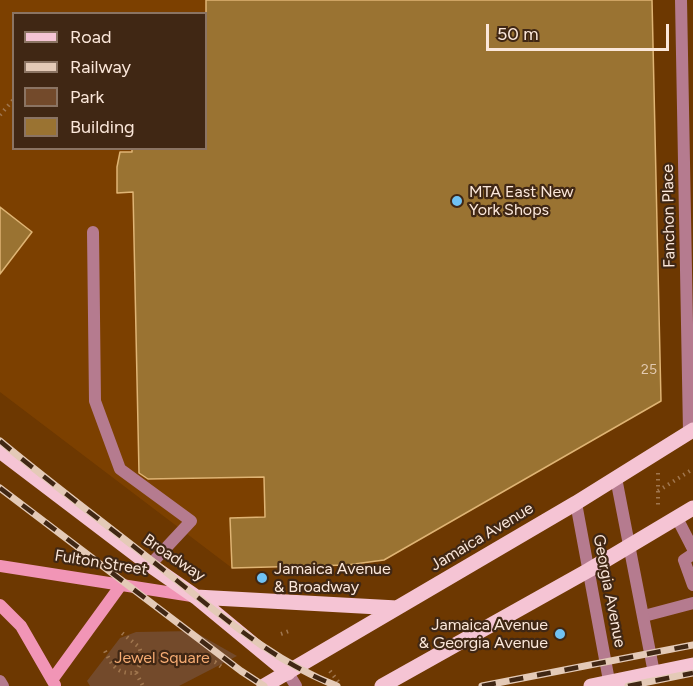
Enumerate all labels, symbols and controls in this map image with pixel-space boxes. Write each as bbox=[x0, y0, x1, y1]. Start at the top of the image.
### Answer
legend bbox=[12, 12, 207, 150]
scale bar bbox=[489, 12, 672, 50]
text: 50 m bbox=[497, 23, 539, 45]
text: Road bbox=[70, 26, 111, 48]
text: Railway bbox=[70, 56, 131, 78]
text: Park bbox=[70, 86, 104, 108]
text: Building bbox=[70, 116, 135, 138]
street label: Fanchon Place bbox=[658, 164, 680, 268]
place label: MTA East New York Shops bbox=[469, 182, 574, 220]
marker: MTA East New York Shops bbox=[450, 194, 464, 208]
house number: 25 bbox=[641, 362, 657, 378]
street label: Jamaica Avenue bbox=[427, 499, 537, 575]
street label: Broadway bbox=[139, 530, 209, 586]
street label: Georgia Avenue bbox=[589, 533, 629, 649]
street label: Fulton Street bbox=[53, 546, 149, 580]
place label: Jamaica Avenue & Broadway bbox=[274, 559, 391, 597]
marker: Jamaica Avenue & Broadway bbox=[255, 571, 269, 585]
place label: Jamaica Avenue & Georgia Avenue bbox=[419, 615, 548, 653]
marker: Jamaica Avenue & Georgia Avenue bbox=[553, 627, 567, 641]
park label: Jewel Square bbox=[114, 648, 210, 668]

